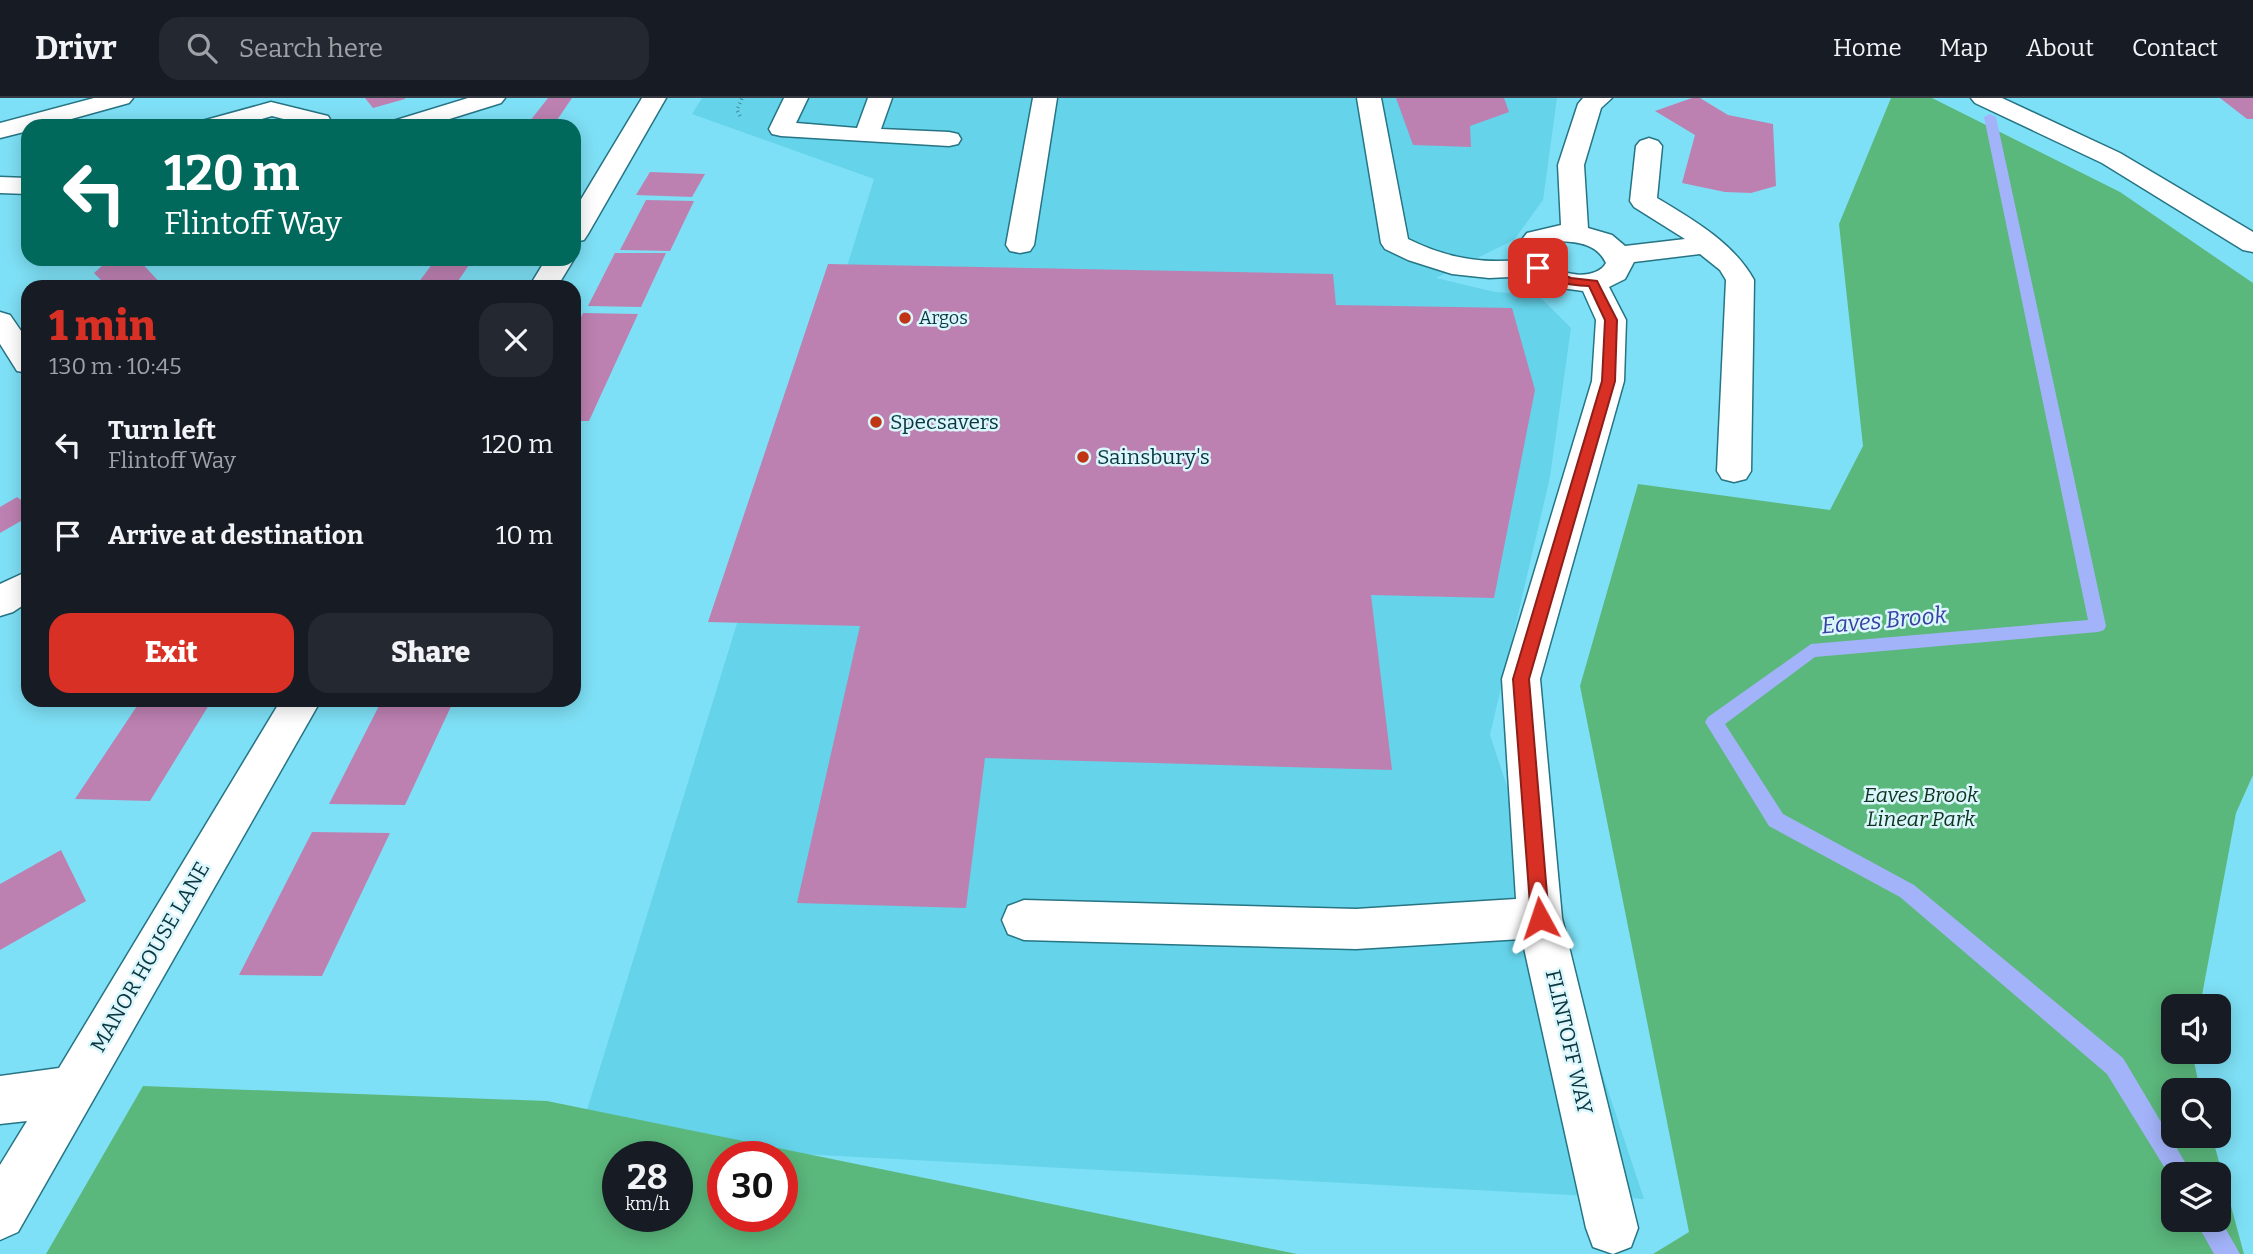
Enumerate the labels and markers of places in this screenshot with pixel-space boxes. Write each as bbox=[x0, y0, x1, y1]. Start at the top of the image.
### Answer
pin bbox=[1508, 238, 1568, 298]
place label: Argos bbox=[919, 307, 968, 329]
marker: Argos bbox=[897, 310, 913, 326]
place label: Specsavers bbox=[890, 409, 999, 435]
marker: Specsavers bbox=[868, 414, 884, 430]
place label: Sainsbury's bbox=[1097, 444, 1210, 470]
marker: Sainsbury's bbox=[1075, 449, 1091, 465]

